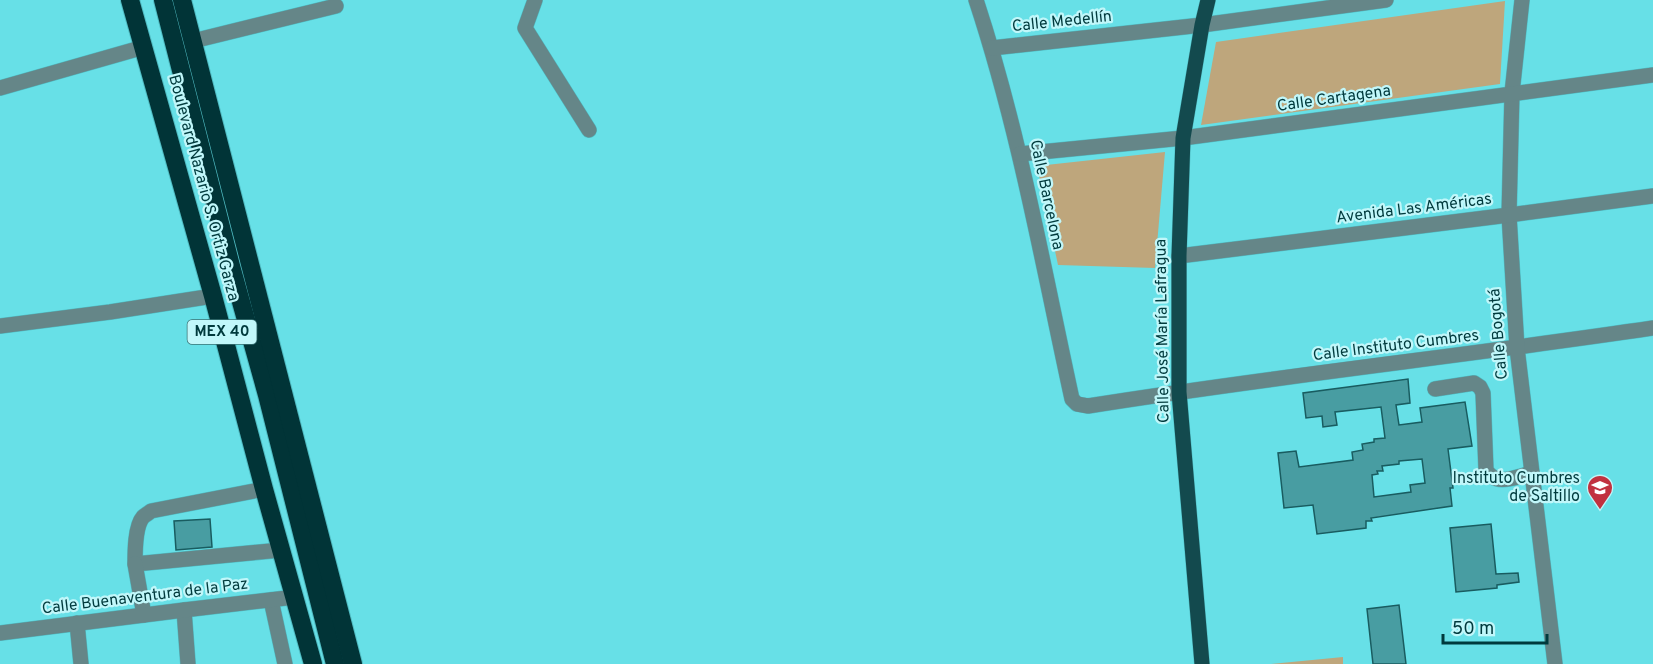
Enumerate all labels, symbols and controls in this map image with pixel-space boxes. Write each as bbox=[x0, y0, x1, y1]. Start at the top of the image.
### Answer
street label: Calle Medellín bbox=[1011, 7, 1113, 37]
street label: Boulevard Nazario S. Ortiz Garza bbox=[163, 73, 243, 303]
street label: Calle Cartagena bbox=[1276, 81, 1392, 117]
street label: Calle Barcelona bbox=[1025, 138, 1067, 252]
street label: Avenida Las Américas bbox=[1335, 190, 1493, 228]
street label: Calle José María Lafragua bbox=[1151, 239, 1175, 423]
street label: Calle Bogotá bbox=[1485, 288, 1513, 380]
road number: MEX 40 bbox=[188, 320, 256, 344]
street label: Calle Instituto Cumbres bbox=[1312, 326, 1480, 366]
place label: Instituto Cumbres de Saltillo bbox=[1452, 469, 1580, 507]
school or university icon: Instituto Cumbres de Saltillo bbox=[1585, 473, 1615, 511]
street label: Calle Buenaventura de la Paz bbox=[41, 574, 249, 620]
scale bar bbox=[1443, 607, 1546, 645]
text: 50 m bbox=[1452, 618, 1494, 641]

